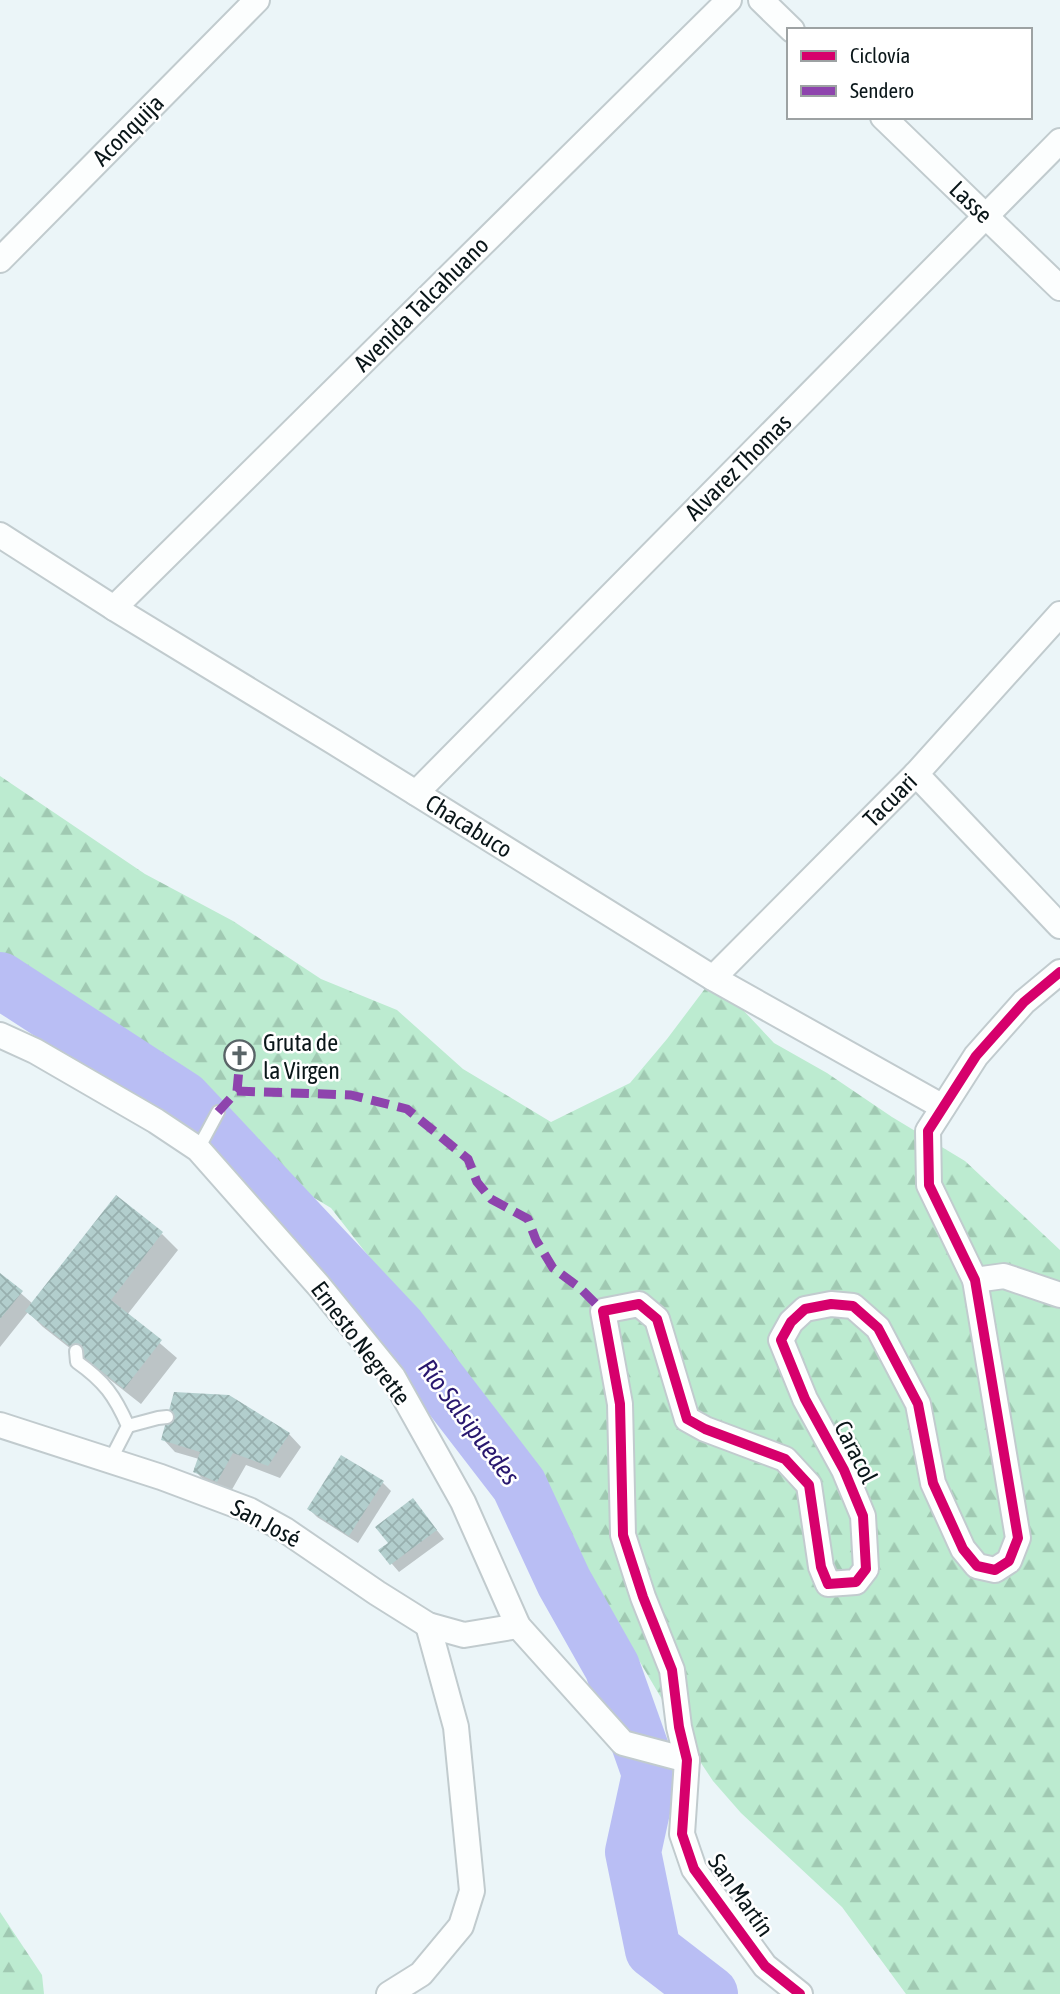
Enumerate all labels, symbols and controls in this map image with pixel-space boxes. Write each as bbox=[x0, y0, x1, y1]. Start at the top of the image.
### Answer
legend bbox=[787, 28, 1032, 119]
text: Ciclovía bbox=[850, 43, 910, 67]
text: Sendero bbox=[850, 78, 914, 102]
street label: Aconquija bbox=[87, 89, 169, 171]
street label: Lasse bbox=[944, 176, 998, 228]
street label: Avenida Talcahuano bbox=[348, 231, 494, 377]
street label: Alvarez Thomas bbox=[679, 408, 797, 526]
street label: Tacuari bbox=[858, 768, 922, 832]
street label: Chacabuco bbox=[421, 789, 517, 863]
place label: Gruta de la Virgen bbox=[263, 1029, 340, 1084]
church icon: Gruta de la Virgen bbox=[223, 1039, 257, 1073]
street label: Ernesto Negrette bbox=[306, 1276, 416, 1410]
water label: Río Salsipuedes bbox=[412, 1353, 526, 1491]
street label: Caracol bbox=[829, 1416, 883, 1488]
street label: San José bbox=[227, 1494, 305, 1552]
street label: San Martín bbox=[703, 1849, 779, 1941]

